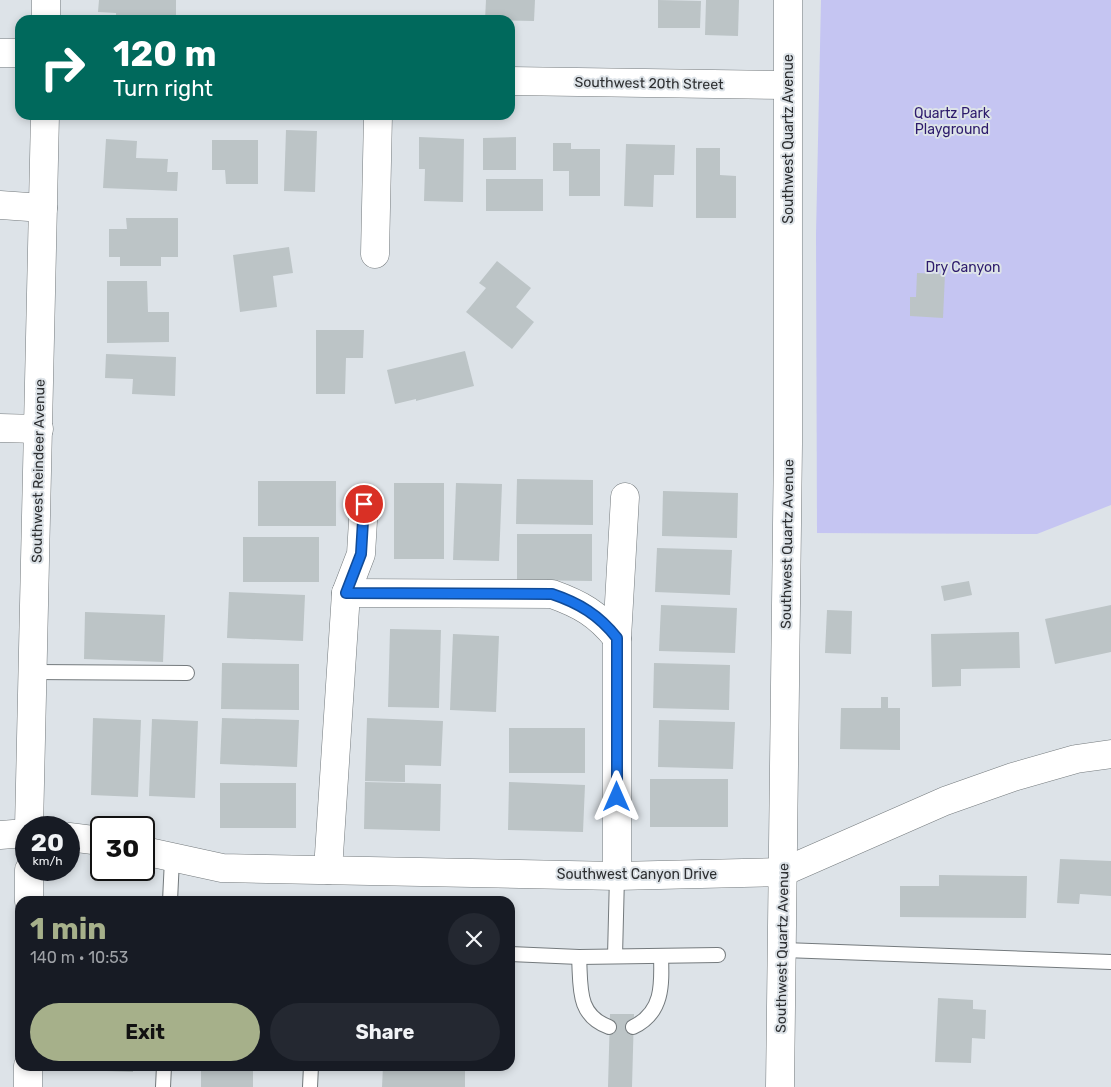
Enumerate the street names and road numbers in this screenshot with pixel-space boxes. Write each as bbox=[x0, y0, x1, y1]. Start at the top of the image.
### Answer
street label: Southwest Quartz Avenue bbox=[780, 54, 797, 224]
street label: Southwest 20th Street bbox=[574, 74, 724, 93]
street label: Southwest Reindeer Avenue bbox=[28, 379, 49, 563]
street label: Southwest Quartz Avenue bbox=[778, 459, 797, 629]
street label: Southwest Quartz Avenue bbox=[773, 863, 792, 1033]
street label: Southwest Canyon Drive bbox=[557, 866, 717, 883]

